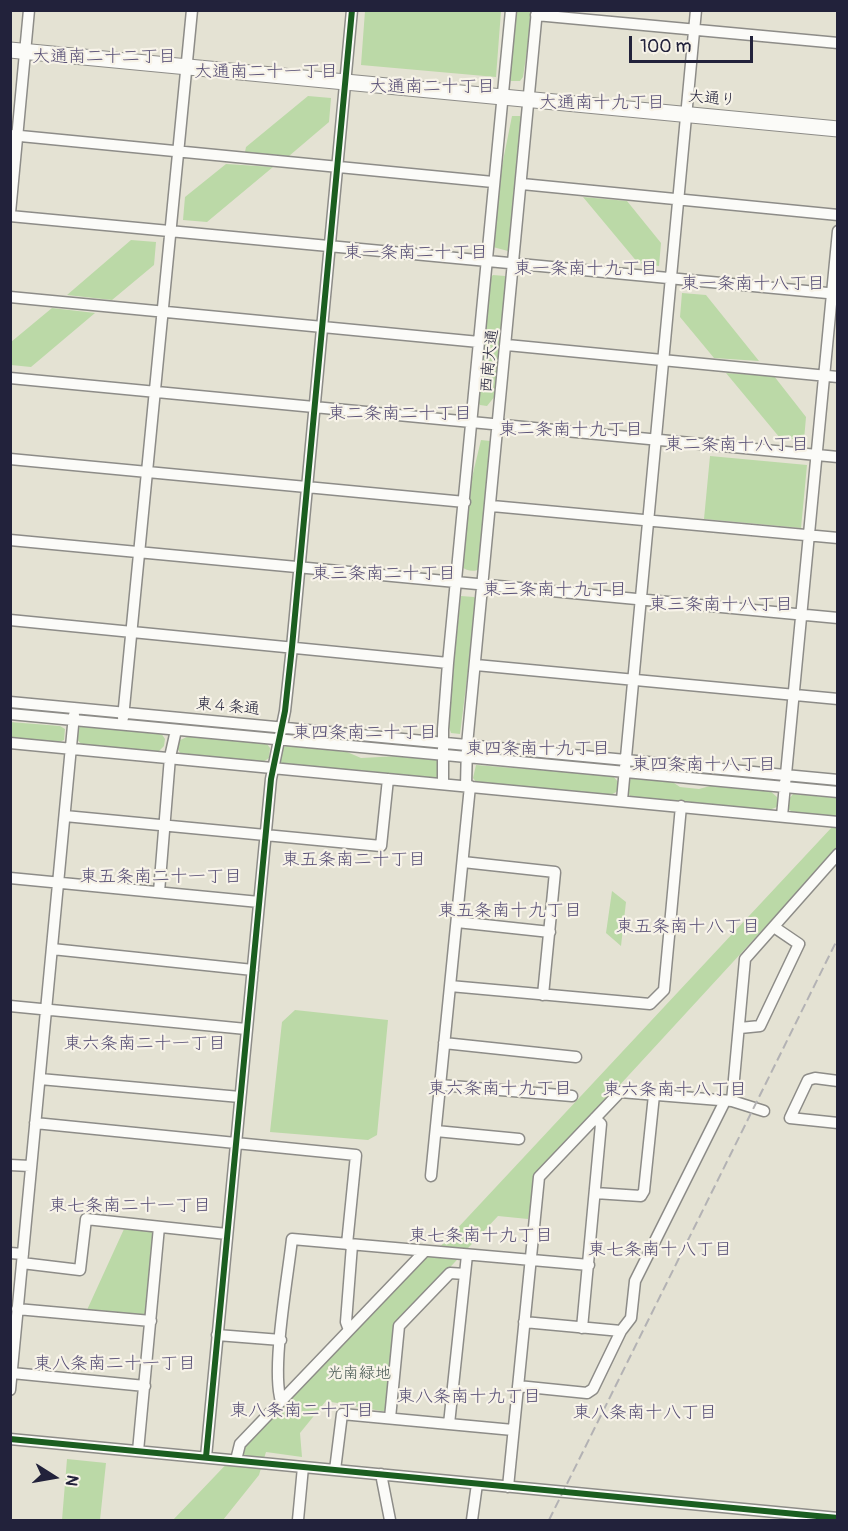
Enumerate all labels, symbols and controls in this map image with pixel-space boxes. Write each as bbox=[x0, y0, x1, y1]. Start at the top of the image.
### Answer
scale bar bbox=[632, 24, 756, 62]
text: 100 m bbox=[640, 35, 692, 58]
district label: 大通南二十二丁目 bbox=[32, 46, 176, 68]
district label: 大通南二十一丁目 bbox=[194, 61, 338, 83]
district label: 大通南二十丁目 bbox=[369, 76, 495, 98]
street label: 大通り bbox=[687, 87, 737, 111]
district label: 大通南十九丁目 bbox=[539, 92, 665, 114]
district label: 東一条南二十丁目 bbox=[344, 242, 488, 264]
district label: 東一条南十九丁目 bbox=[514, 258, 658, 280]
district label: 東一条南十八丁目 bbox=[681, 273, 825, 295]
street label: 西南大通 bbox=[477, 328, 503, 394]
district label: 東二条南二十丁目 bbox=[328, 403, 472, 425]
district label: 東二条南十九丁目 bbox=[499, 419, 643, 441]
district label: 東二条南十八丁目 bbox=[665, 434, 809, 456]
district label: 東三条南二十丁目 bbox=[312, 563, 456, 585]
district label: 東三条南十九丁目 bbox=[483, 579, 627, 601]
district label: 東三条南十八丁目 bbox=[649, 594, 793, 616]
street label: 東４条通 bbox=[195, 695, 261, 719]
district label: 東四条南二十丁目 bbox=[293, 722, 437, 744]
district label: 東四条南十九丁目 bbox=[466, 738, 610, 760]
district label: 東四条南十八丁目 bbox=[632, 754, 776, 776]
district label: 東五条南二十丁目 bbox=[282, 849, 426, 871]
district label: 東五条南二十一丁目 bbox=[80, 866, 242, 888]
district label: 東五条南十九丁目 bbox=[438, 900, 582, 922]
district label: 東五条南十八丁目 bbox=[616, 916, 760, 938]
district label: 東六条南二十一丁目 bbox=[64, 1033, 226, 1055]
district label: 東六条南十九丁目 bbox=[428, 1078, 572, 1100]
district label: 東六条南十八丁目 bbox=[603, 1079, 747, 1101]
district label: 東七条南二十一丁目 bbox=[49, 1195, 211, 1217]
district label: 東七条南十九丁目 bbox=[409, 1225, 553, 1247]
district label: 東七条南十八丁目 bbox=[588, 1239, 732, 1261]
district label: 東八条南二十一丁目 bbox=[34, 1353, 196, 1375]
park label: 光南緑地 bbox=[327, 1364, 391, 1384]
district label: 東八条南十九丁目 bbox=[397, 1386, 541, 1408]
district label: 東八条南二十丁目 bbox=[230, 1400, 374, 1422]
district label: 東八条南十八丁目 bbox=[573, 1402, 717, 1424]
north arrow bbox=[24, 1447, 84, 1507]
text: N bbox=[61, 1473, 83, 1488]

